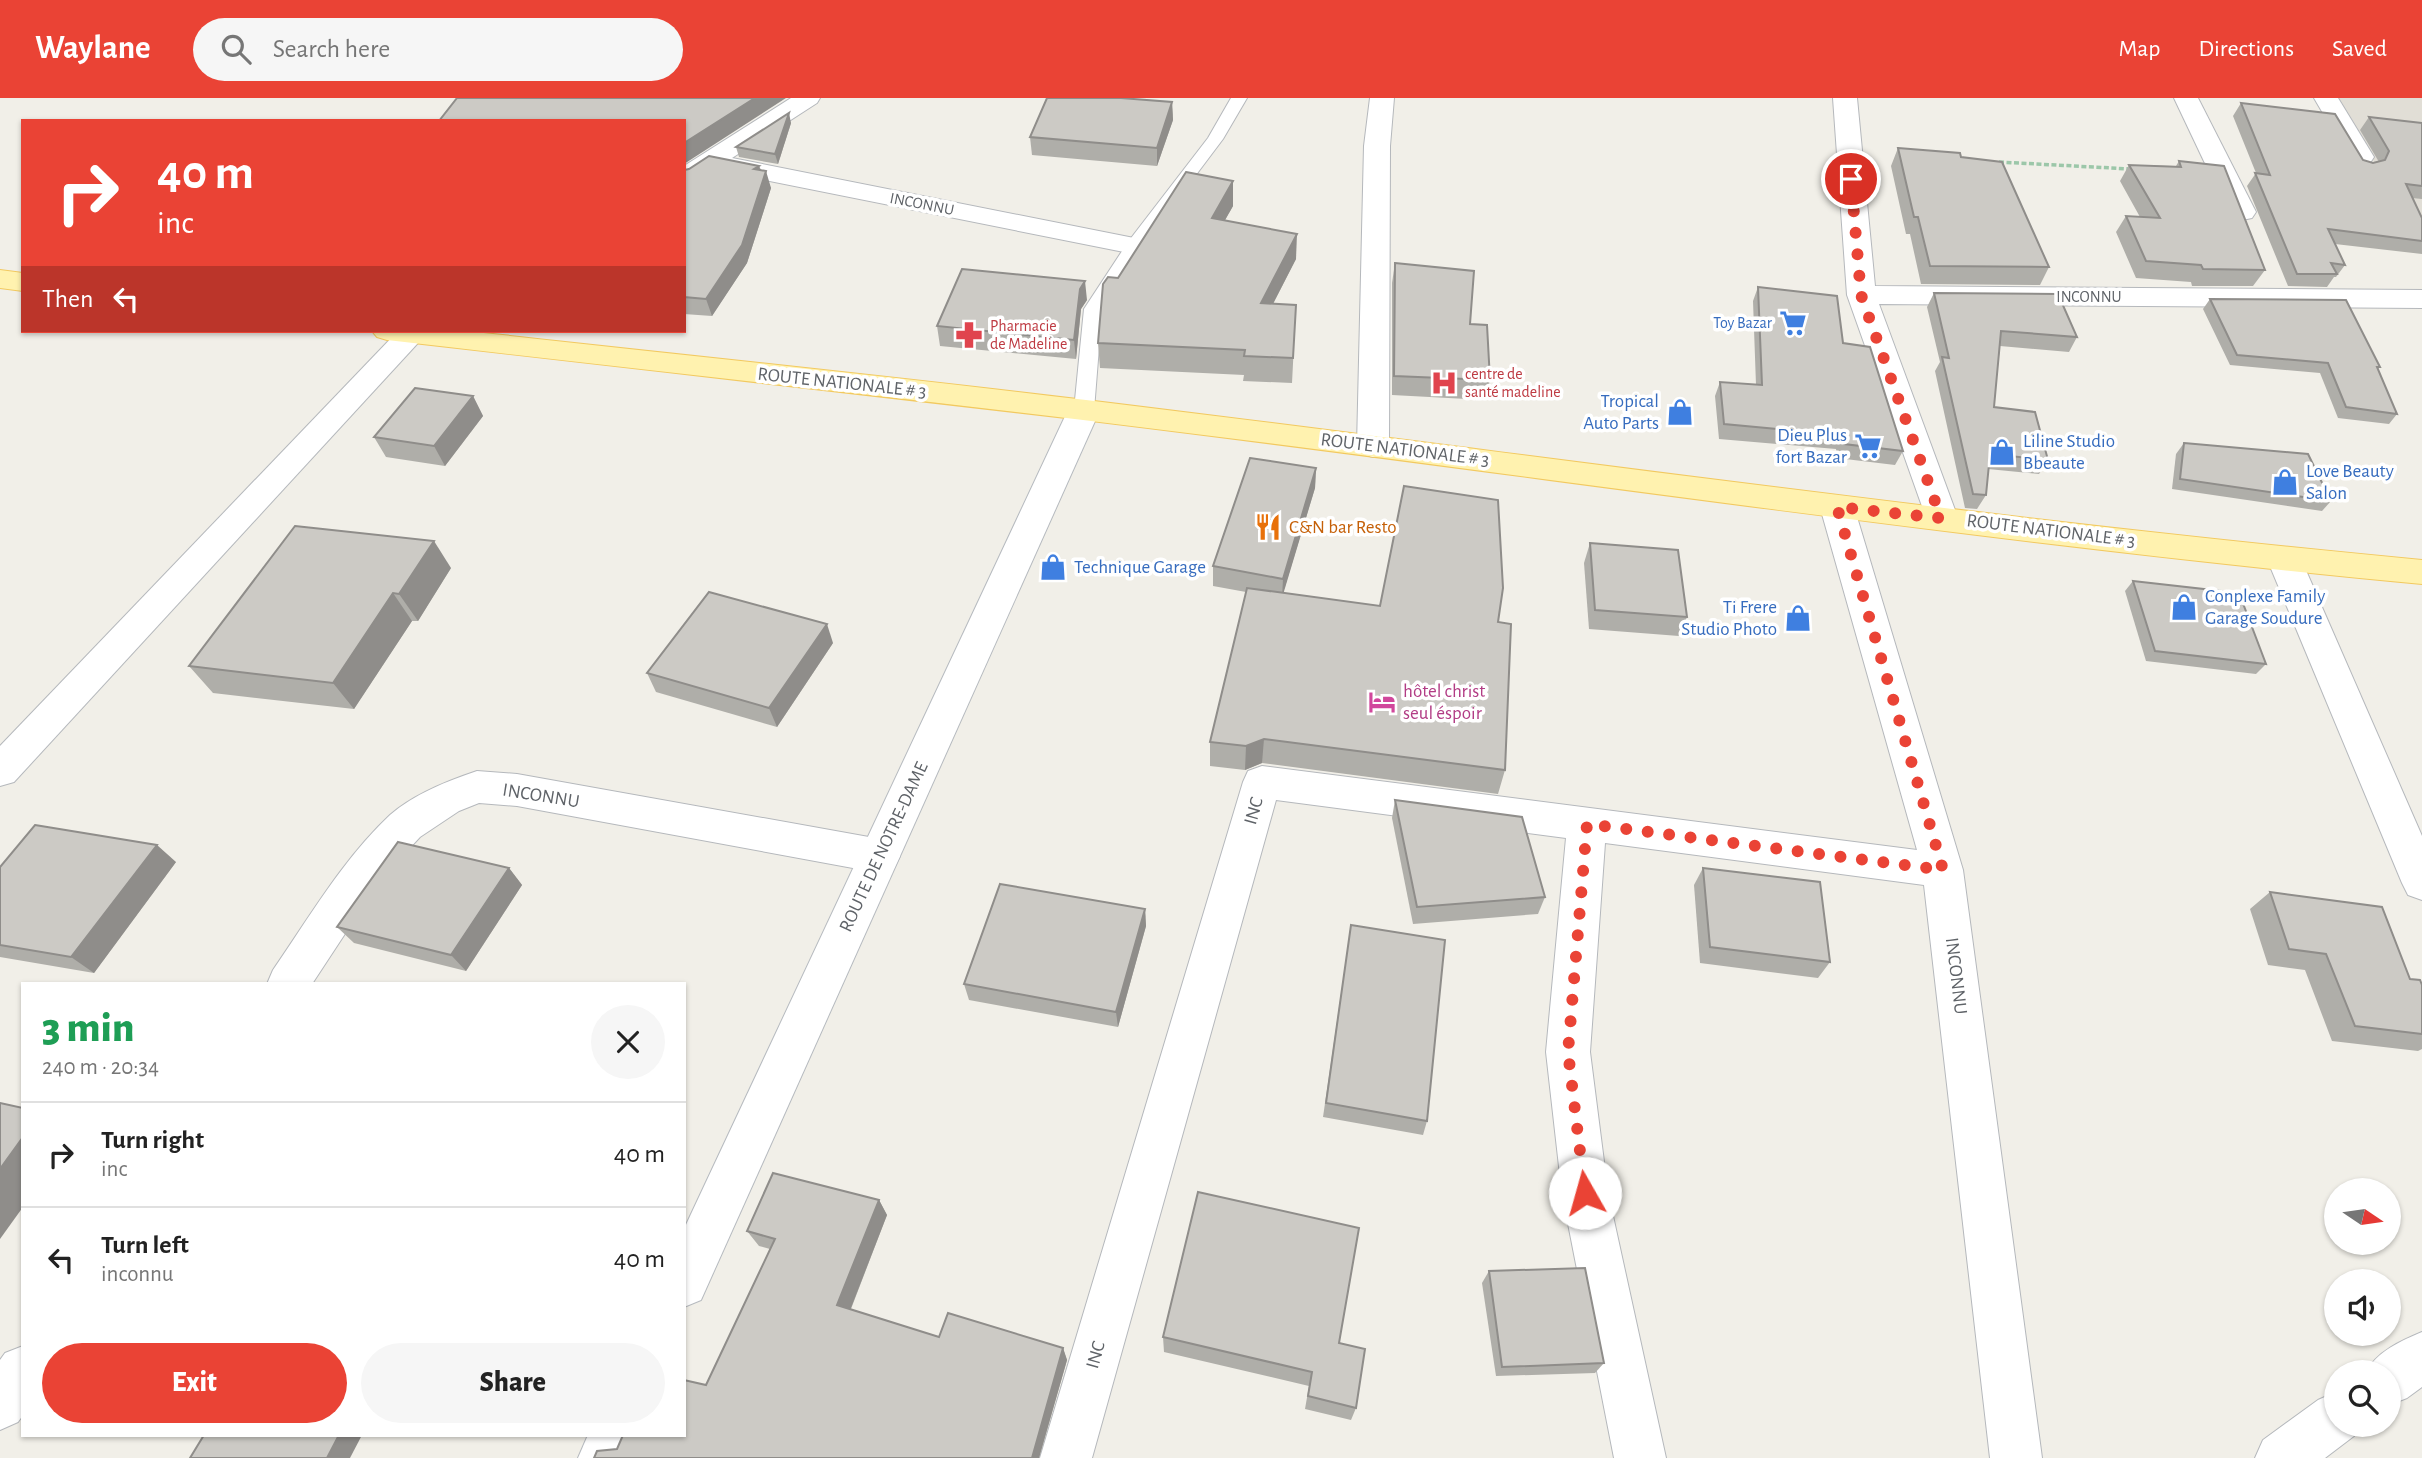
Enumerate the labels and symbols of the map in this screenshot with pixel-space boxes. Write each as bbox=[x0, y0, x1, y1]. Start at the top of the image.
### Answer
pin bbox=[1821, 149, 1881, 209]
street label: INCONNU bbox=[888, 190, 956, 218]
street label: INCONNU bbox=[2056, 289, 2122, 305]
supermarket icon: Toy Bazar bbox=[1778, 308, 1808, 338]
place label: Toy Bazar bbox=[1713, 315, 1773, 332]
place label: Pharmacie de Madeline bbox=[990, 318, 1067, 352]
pharmacy icon: Pharmacie de Madeline bbox=[954, 320, 984, 350]
street label: ROUTE NATIONALE # 3 bbox=[757, 365, 927, 401]
place label: centre de santé madeline bbox=[1465, 366, 1561, 400]
hospital icon: centre de santé madeline bbox=[1429, 368, 1459, 398]
place label: Tropical Auto Parts bbox=[1583, 392, 1659, 433]
shop icon: Tropical Auto Parts bbox=[1665, 397, 1695, 427]
place label: Dieu Plus fort Bazar bbox=[1776, 426, 1847, 467]
street label: ROUTE NATIONALE # 3 bbox=[1320, 430, 1490, 470]
supermarket icon: Dieu Plus fort Bazar bbox=[1853, 431, 1883, 461]
place label: Liline Studio Bbeaute bbox=[2023, 432, 2115, 473]
shop icon: Liline Studio Bbeaute bbox=[1987, 437, 2017, 467]
place label: Love Beauty Salon bbox=[2306, 462, 2394, 503]
shop icon: Love Beauty Salon bbox=[2270, 467, 2300, 497]
street label: ROUTE NATIONALE # 3 bbox=[1966, 511, 2136, 551]
restaurant icon: C&N bar Resto bbox=[1253, 512, 1283, 542]
place label: C&N bar Resto bbox=[1289, 518, 1397, 537]
shop icon: Technique Garage bbox=[1038, 552, 1068, 582]
place label: Technique Garage bbox=[1074, 558, 1206, 577]
place label: Conplexe Family Garage Soudure bbox=[2205, 587, 2325, 628]
shop icon: Conplexe Family Garage Soudure bbox=[2169, 592, 2199, 622]
place label: Ti Frere Studio Photo bbox=[1681, 598, 1777, 639]
shop icon: Ti Frere Studio Photo bbox=[1783, 603, 1813, 633]
place label: hôtel christ seul éspoir bbox=[1403, 682, 1485, 723]
hotel icon: hôtel christ seul éspoir bbox=[1367, 687, 1397, 717]
street label: ROUTE DE NOTRE-DAME bbox=[836, 759, 932, 935]
street label: INCONNU bbox=[501, 781, 581, 811]
street label: INC bbox=[1241, 795, 1267, 827]
street label: INCONNU bbox=[1942, 936, 1970, 1016]
position arrow bbox=[1548, 1156, 1622, 1230]
north arrow bbox=[2324, 1178, 2401, 1255]
street label: INC bbox=[1083, 1339, 1109, 1371]

